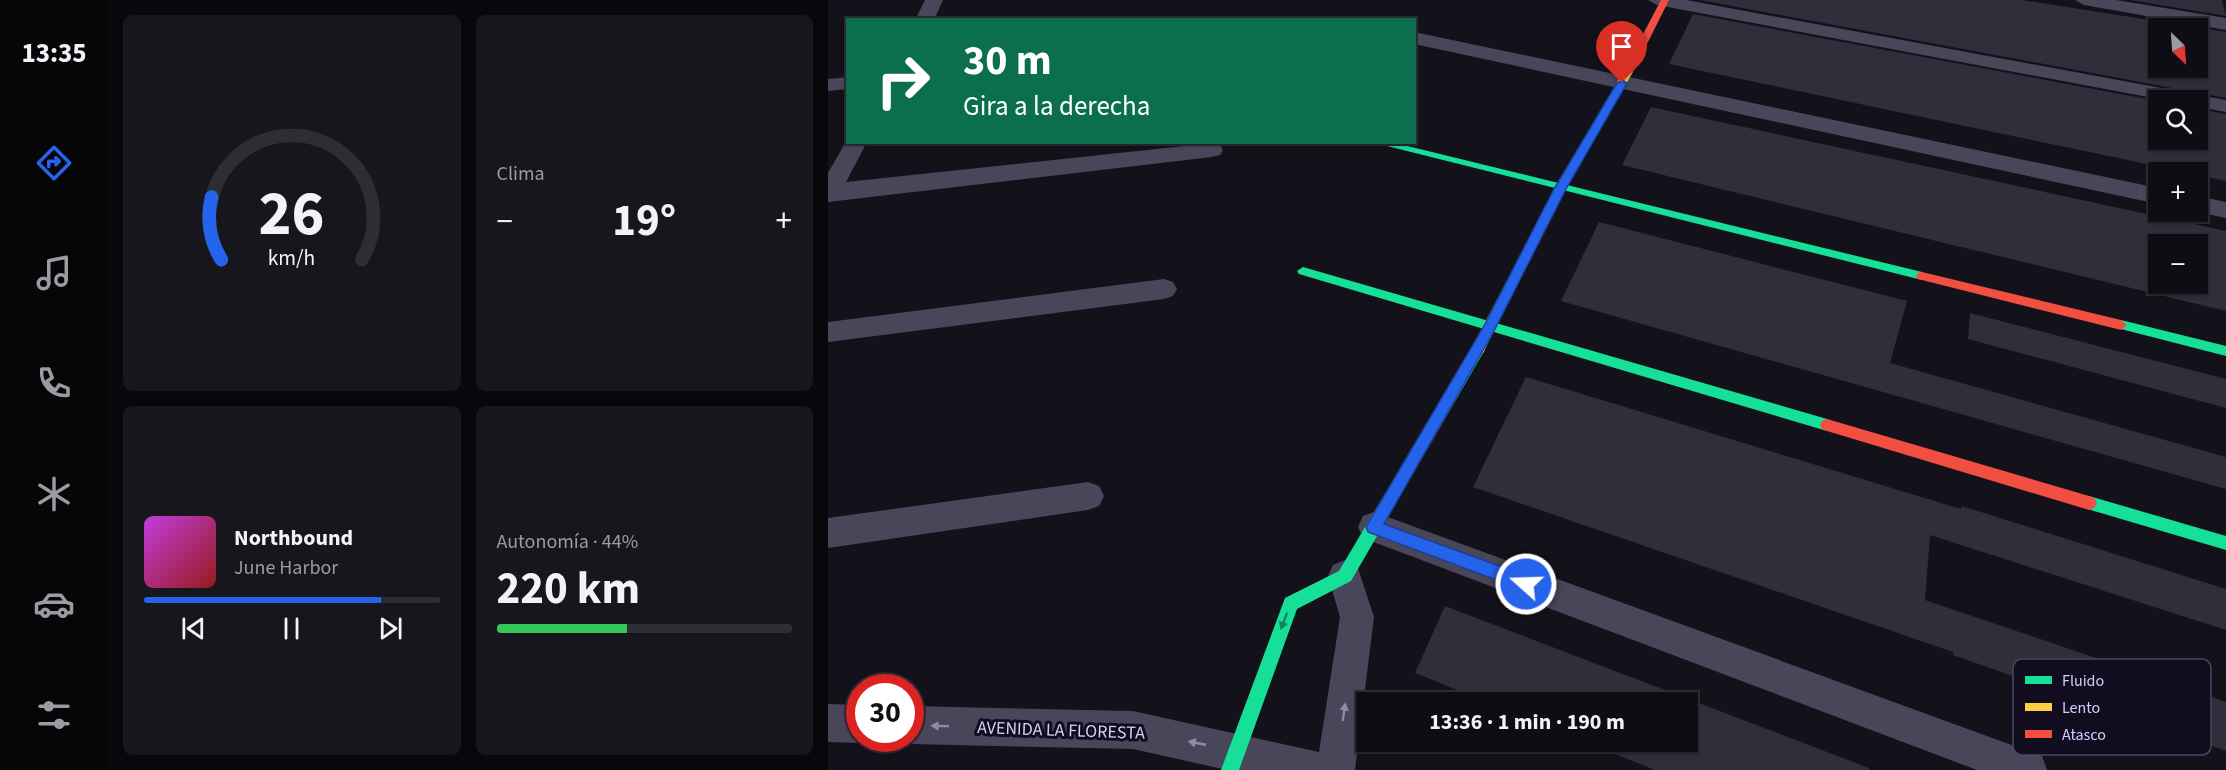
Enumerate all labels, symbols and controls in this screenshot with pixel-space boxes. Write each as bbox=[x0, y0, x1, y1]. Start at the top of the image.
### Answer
north arrow bbox=[2148, 18, 2208, 78]
map controls bbox=[2148, 18, 2208, 294]
pin bbox=[1596, 21, 1647, 83]
icon: arrive bbox=[1605, 30, 1638, 63]
text: 30 m bbox=[963, 31, 1052, 91]
text: 13:35 bbox=[21, 34, 87, 73]
icon: right bbox=[864, 42, 942, 120]
text: Gira a la derecha bbox=[963, 87, 1150, 126]
button: search bbox=[2148, 90, 2208, 150]
icon: directions bbox=[33, 142, 75, 184]
text: Clima bbox=[497, 160, 545, 188]
button: + bbox=[2148, 162, 2208, 222]
text: 26 bbox=[259, 170, 325, 259]
text: 19° bbox=[612, 189, 676, 253]
text: − bbox=[497, 198, 513, 245]
text: + bbox=[776, 198, 792, 245]
button: − bbox=[2148, 234, 2208, 294]
text: km/h bbox=[268, 243, 316, 274]
icon: music bbox=[33, 252, 75, 294]
icon: phone bbox=[33, 362, 75, 404]
icon: climate bbox=[33, 473, 75, 515]
text: Northbound bbox=[234, 522, 353, 554]
text: Autonomía · 44% bbox=[497, 528, 638, 556]
position arrow bbox=[1494, 552, 1558, 616]
text: June Harbor bbox=[234, 554, 338, 582]
text: 220 km bbox=[497, 557, 640, 621]
icon: car bbox=[33, 583, 75, 625]
icon: previous bbox=[177, 612, 210, 645]
icon: pause bbox=[275, 612, 308, 645]
icon: next bbox=[374, 612, 407, 645]
one-way arrow bbox=[1279, 613, 1289, 631]
legend bbox=[2013, 659, 2211, 755]
text: Fluido bbox=[2062, 670, 2104, 692]
speed limit sign: 30 bbox=[846, 674, 924, 752]
icon: filters bbox=[33, 694, 75, 736]
text: Lento bbox=[2062, 697, 2100, 719]
one-way arrow bbox=[1339, 702, 1349, 721]
text: 13:36 · 1 min · 190 m bbox=[1429, 706, 1625, 738]
street label: AVENIDA LA FLORESTA bbox=[977, 715, 1146, 746]
one-way arrow bbox=[930, 721, 949, 730]
text: Atasco bbox=[2062, 724, 2106, 746]
one-way arrow bbox=[1187, 738, 1206, 747]

